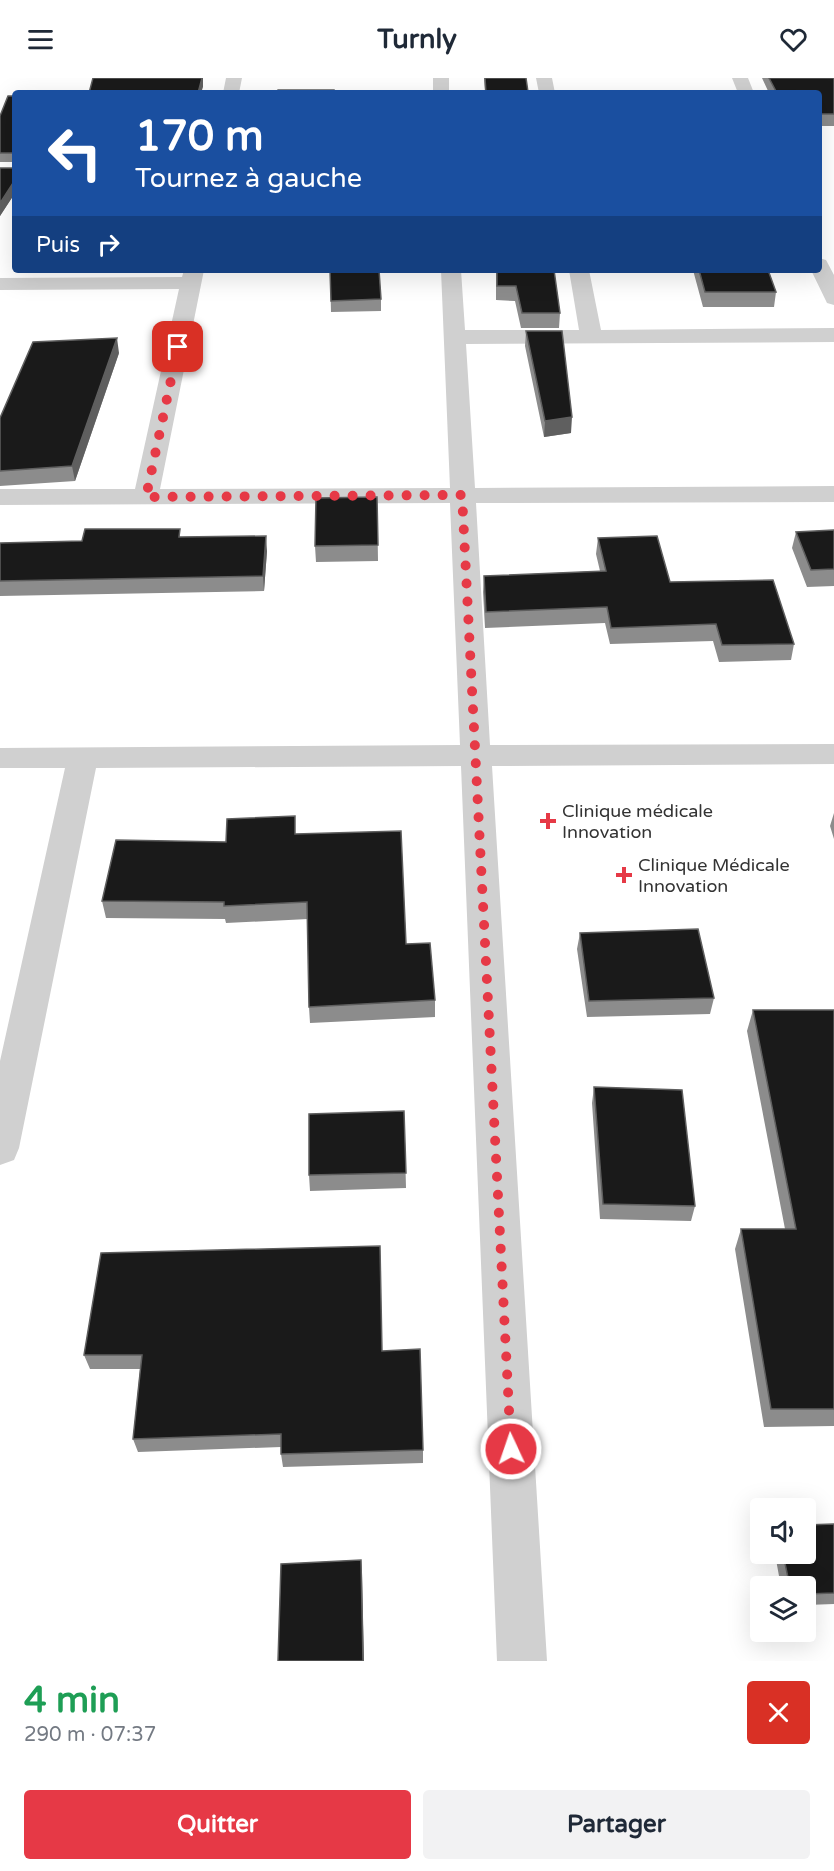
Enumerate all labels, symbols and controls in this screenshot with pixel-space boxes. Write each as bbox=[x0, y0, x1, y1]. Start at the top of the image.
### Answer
icon: menu bbox=[24, 23, 57, 56]
text: Turnly bbox=[377, 23, 457, 56]
icon: heart bbox=[777, 23, 810, 56]
text: 170 m bbox=[135, 111, 264, 162]
icon: left bbox=[36, 114, 114, 192]
text: Tournez à gauche bbox=[135, 162, 362, 195]
icon: right bbox=[92, 228, 125, 261]
text: Puis bbox=[36, 232, 80, 258]
pin bbox=[152, 321, 203, 372]
icon: arrive bbox=[161, 330, 194, 363]
place label: Clinique médicale Innovation bbox=[562, 800, 713, 843]
marker: Clinique médicale Innovation bbox=[539, 812, 557, 830]
place label: Clinique Médicale Innovation bbox=[638, 854, 790, 897]
marker: Clinique Médicale Innovation bbox=[615, 866, 633, 884]
position arrow bbox=[479, 1417, 543, 1481]
map controls bbox=[750, 1498, 816, 1642]
button: sound bbox=[750, 1498, 816, 1564]
button: layers bbox=[750, 1576, 816, 1642]
text: 4 min bbox=[24, 1679, 120, 1722]
button: close bbox=[747, 1681, 810, 1744]
text: 290 m · 07:37 bbox=[24, 1723, 156, 1747]
button: Quitter bbox=[24, 1790, 411, 1859]
button: Partager bbox=[423, 1790, 810, 1859]

